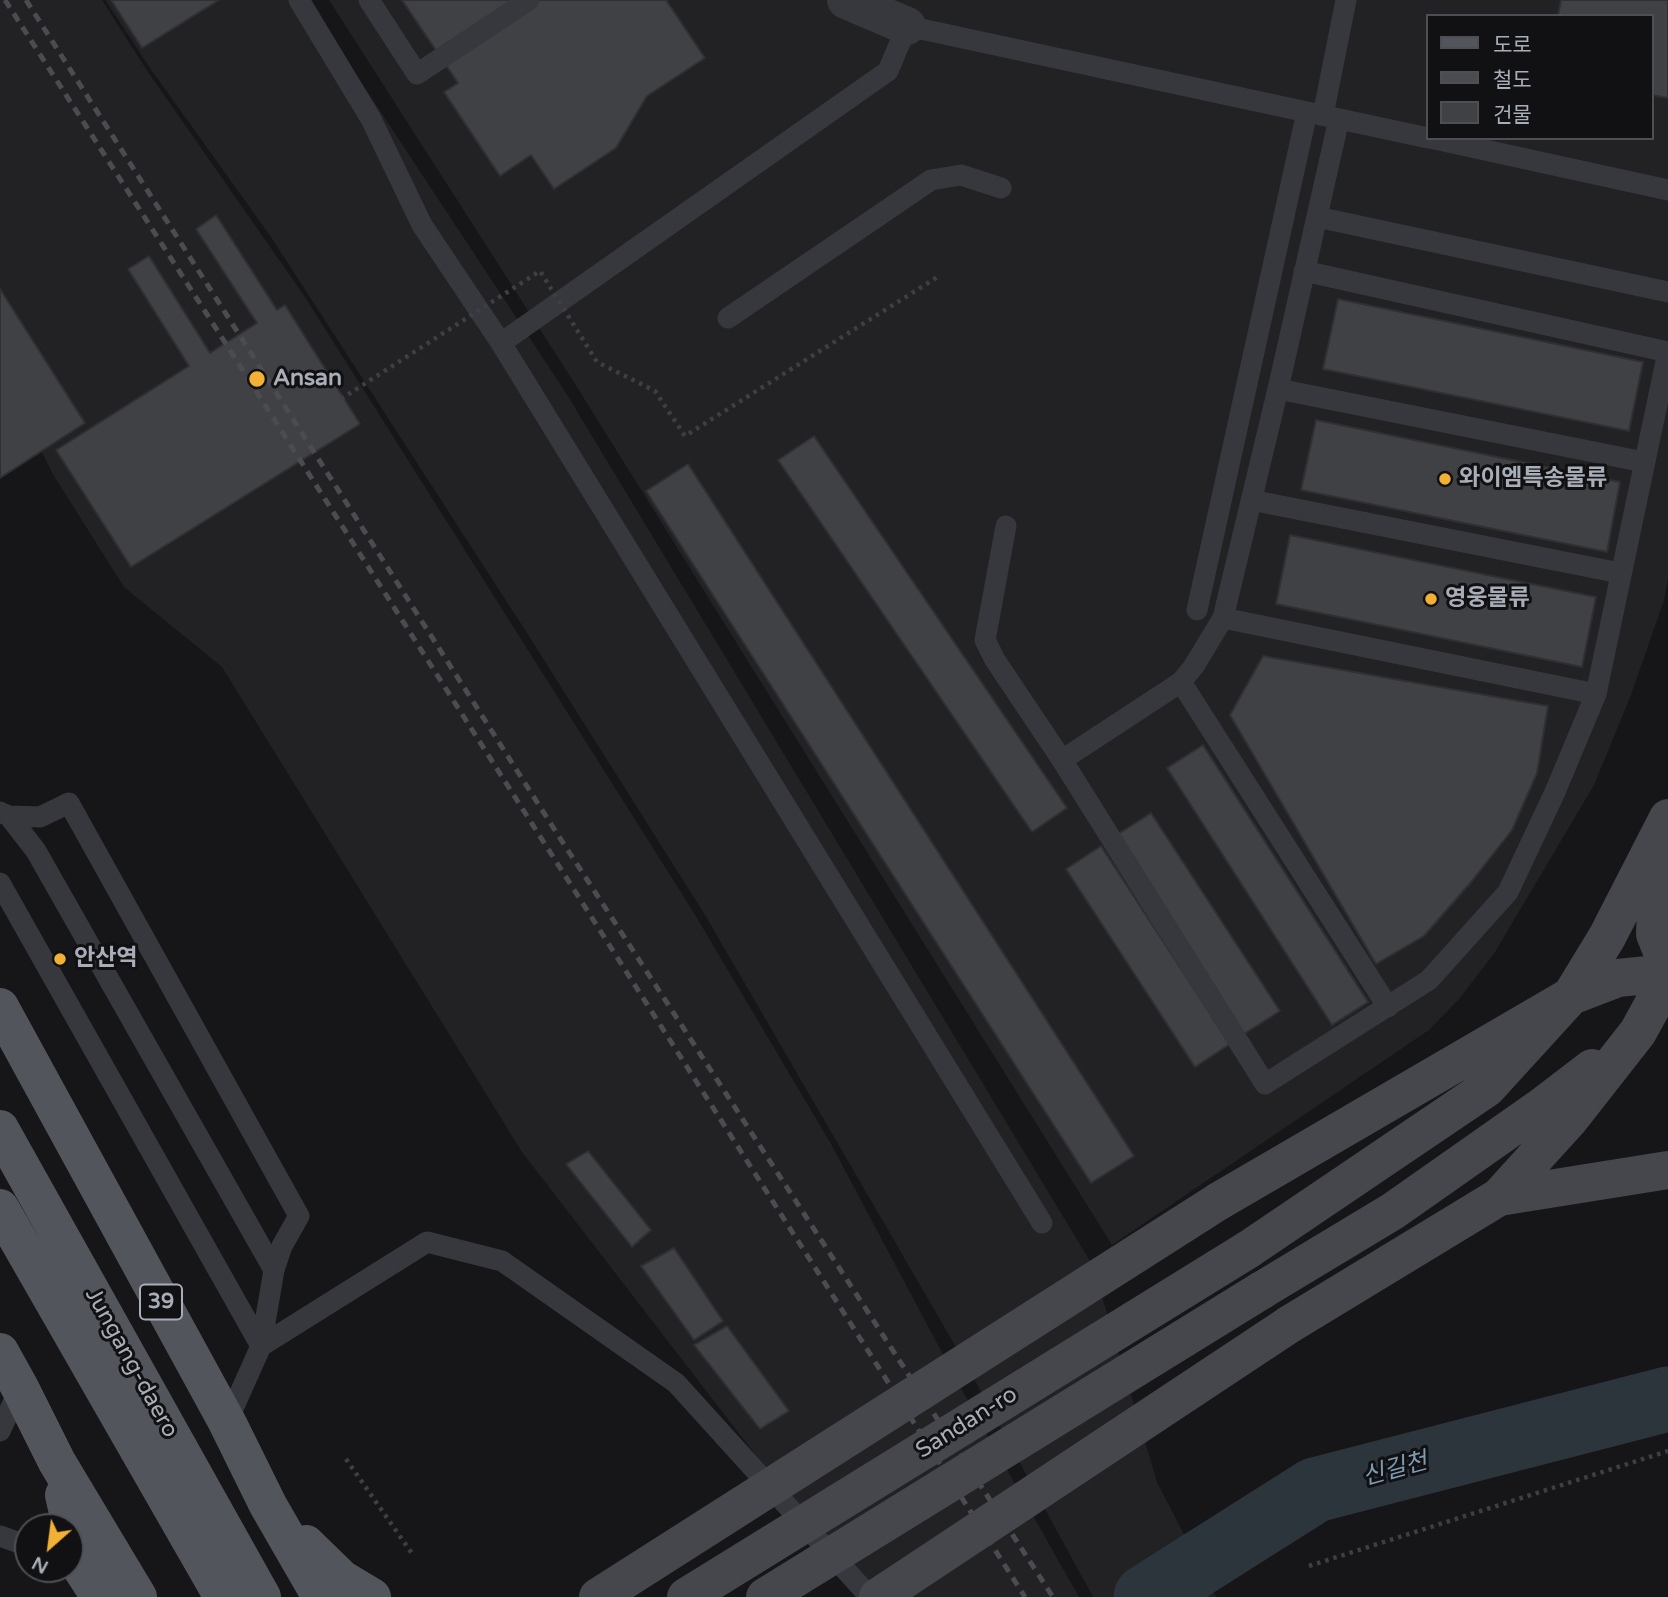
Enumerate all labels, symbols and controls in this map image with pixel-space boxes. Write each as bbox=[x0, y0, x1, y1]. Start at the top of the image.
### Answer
legend bbox=[1426, 14, 1654, 140]
text: 도로 bbox=[1493, 33, 1532, 58]
text: 철도 bbox=[1493, 68, 1532, 93]
text: 건물 bbox=[1493, 103, 1532, 128]
place label: Ansan bbox=[273, 365, 342, 393]
marker: Ansan bbox=[247, 369, 267, 389]
place label: 와이엠특송물류 bbox=[1459, 465, 1607, 493]
marker: 와이엠특송물류 bbox=[1437, 471, 1453, 487]
place label: 영웅물류 bbox=[1445, 585, 1530, 613]
marker: 영웅물류 bbox=[1423, 591, 1439, 607]
place label: 안산역 bbox=[74, 945, 137, 973]
marker: 안산역 bbox=[52, 951, 68, 967]
street label: Jungang-daero bbox=[78, 1283, 184, 1443]
road number: 39 bbox=[140, 1284, 182, 1320]
street label: Sandan-ro bbox=[911, 1381, 1023, 1465]
water label: 신길천 bbox=[1359, 1448, 1431, 1492]
north arrow bbox=[14, 1513, 84, 1583]
text: N bbox=[28, 1551, 52, 1578]

